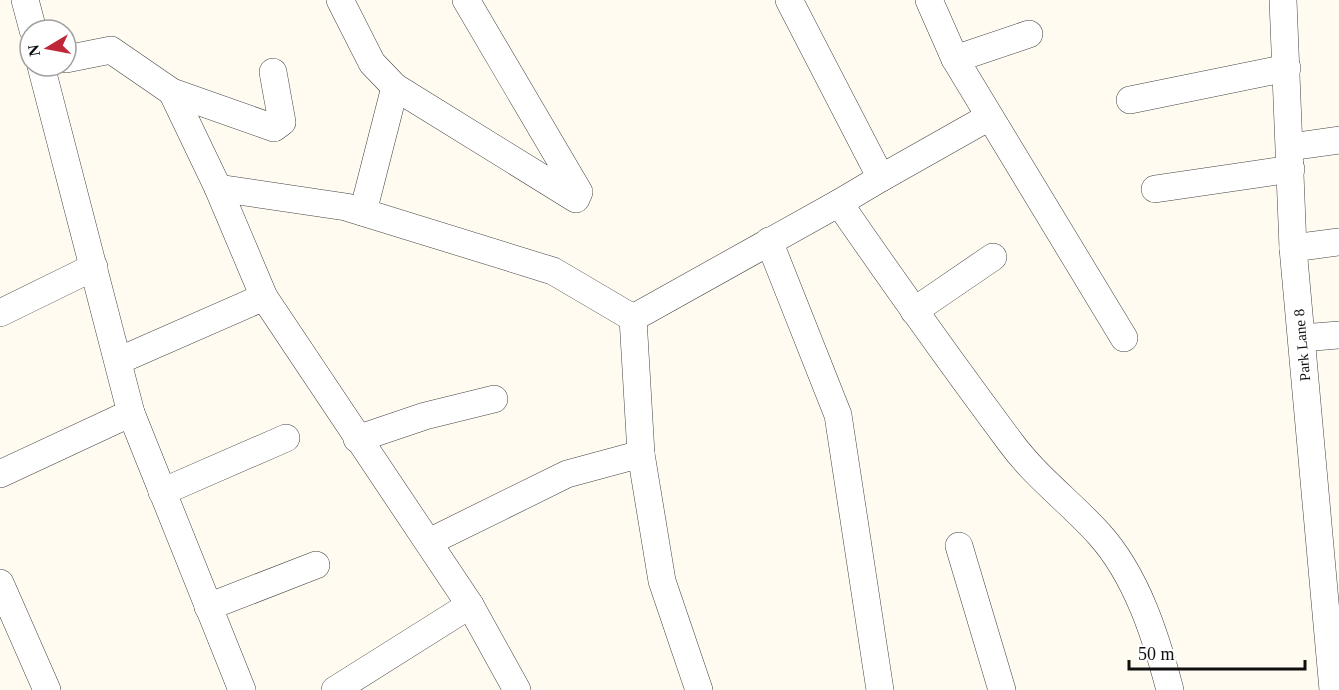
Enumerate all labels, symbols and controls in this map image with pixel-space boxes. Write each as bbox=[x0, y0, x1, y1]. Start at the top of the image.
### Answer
north arrow bbox=[18, 18, 78, 78]
text: N bbox=[24, 43, 43, 58]
street label: Park Lane 8 bbox=[1291, 308, 1313, 382]
scale bar bbox=[1129, 633, 1304, 671]
text: 50 m bbox=[1138, 644, 1175, 664]

